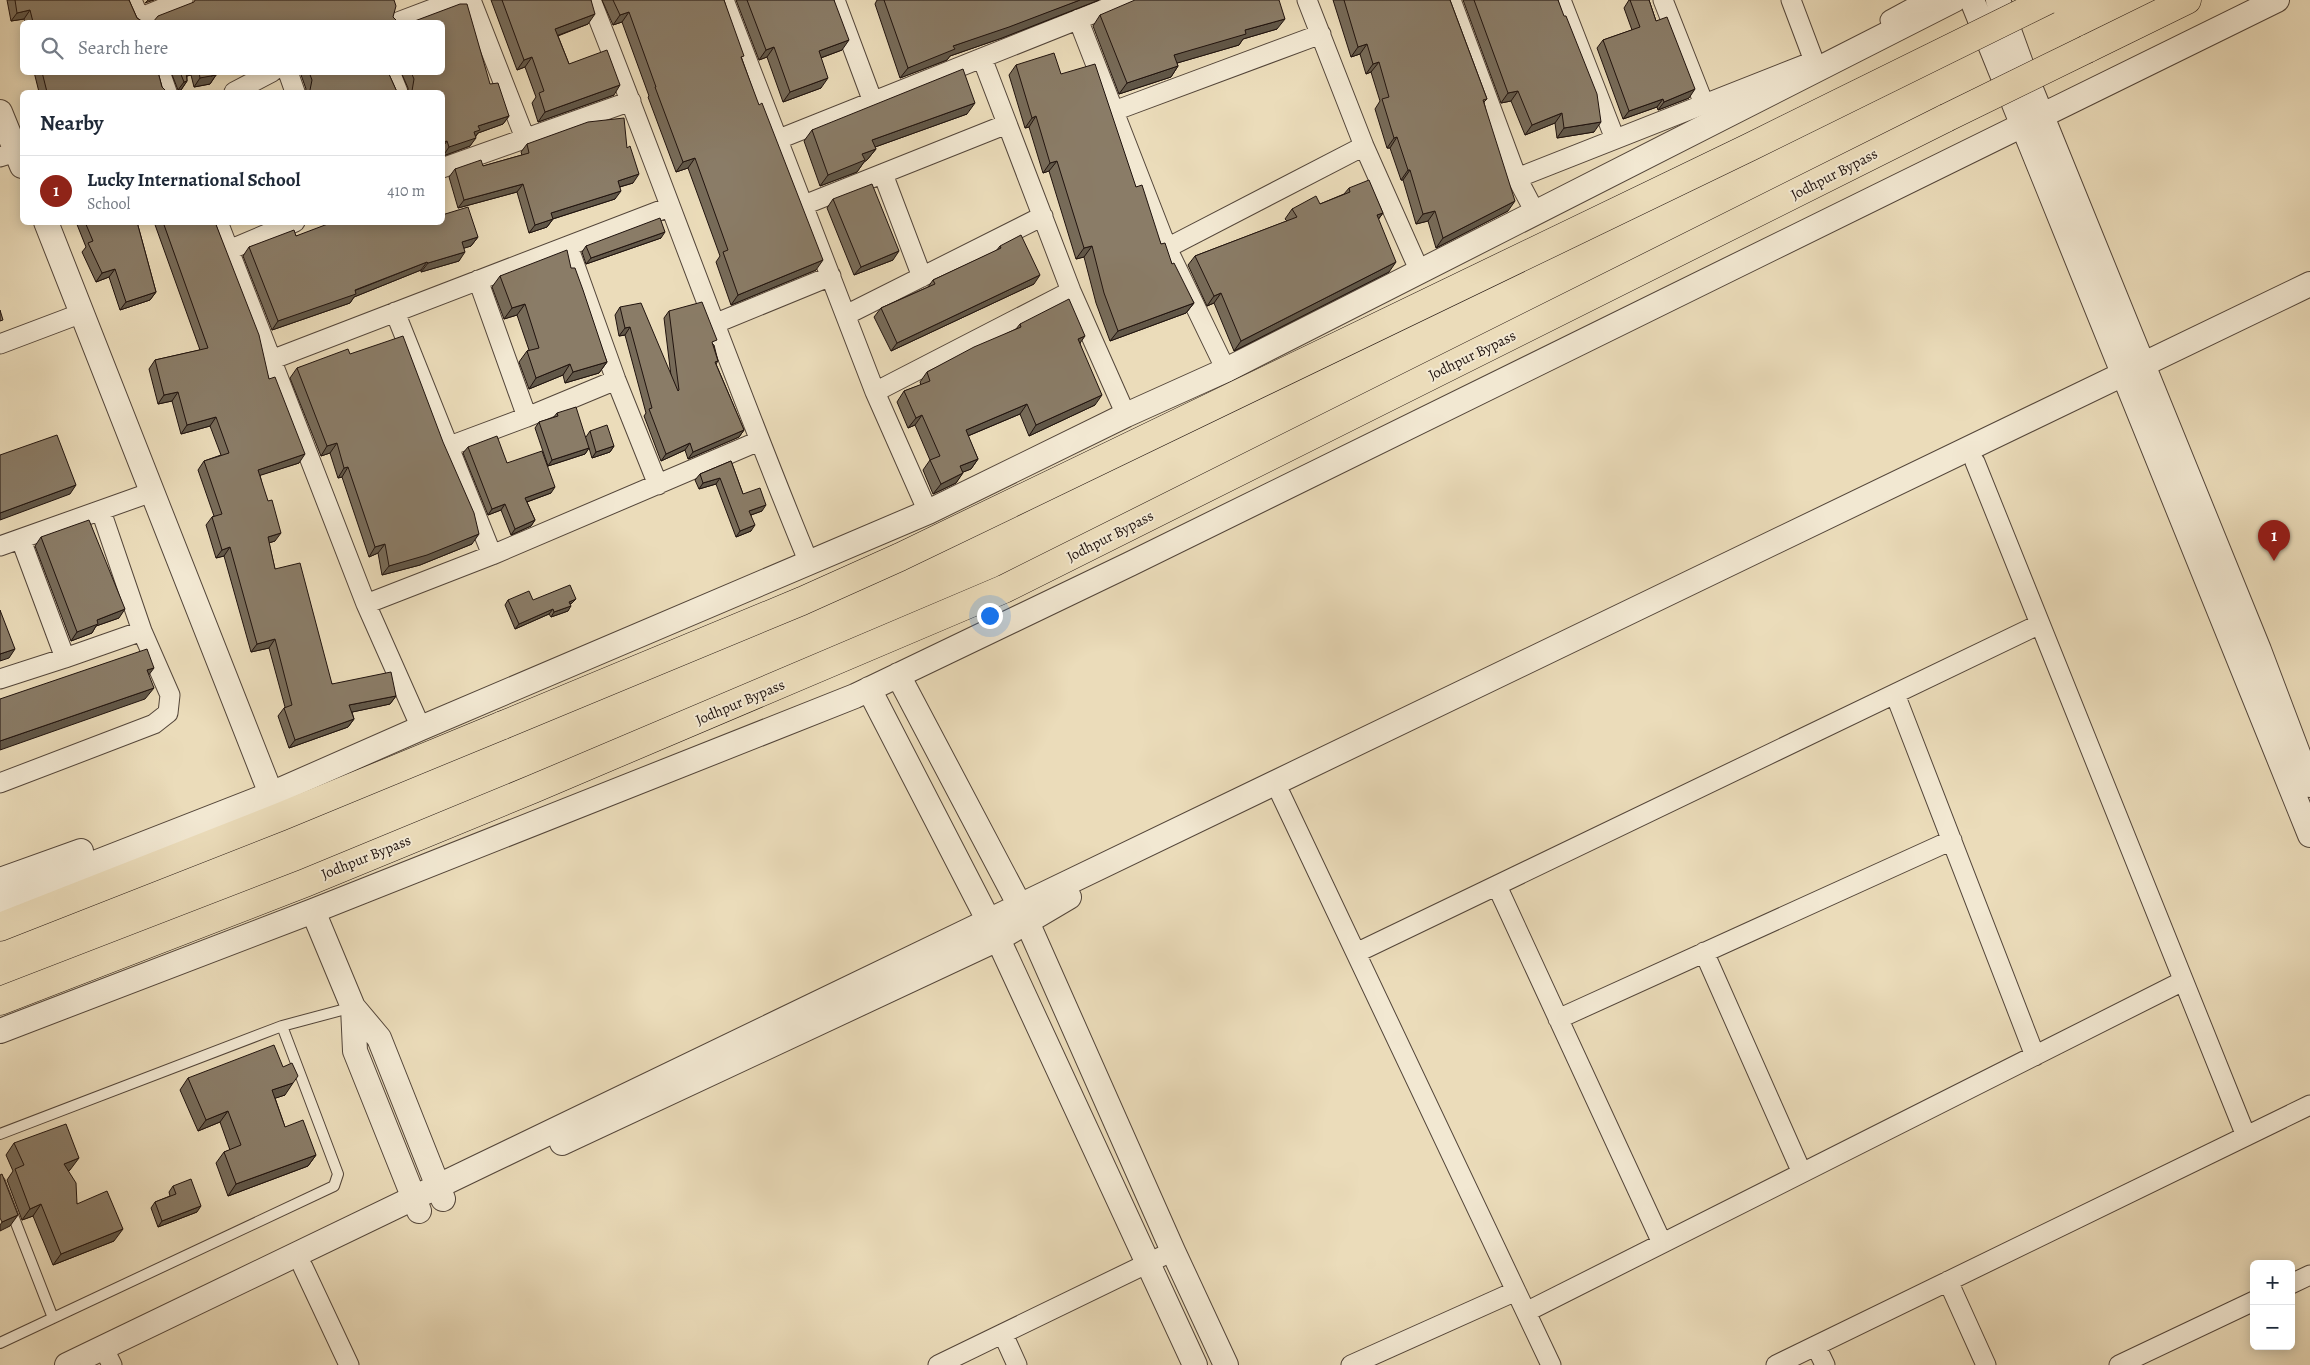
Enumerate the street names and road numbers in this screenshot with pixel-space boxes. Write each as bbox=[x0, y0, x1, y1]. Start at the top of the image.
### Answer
street label: Jodhpur Bypass bbox=[1787, 144, 1881, 204]
street label: Jodhpur Bypass bbox=[1425, 325, 1519, 385]
street label: Jodhpur Bypass bbox=[1063, 506, 1157, 566]
street label: Jodhpur Bypass bbox=[692, 674, 788, 730]
street label: Jodhpur Bypass bbox=[318, 830, 414, 884]

